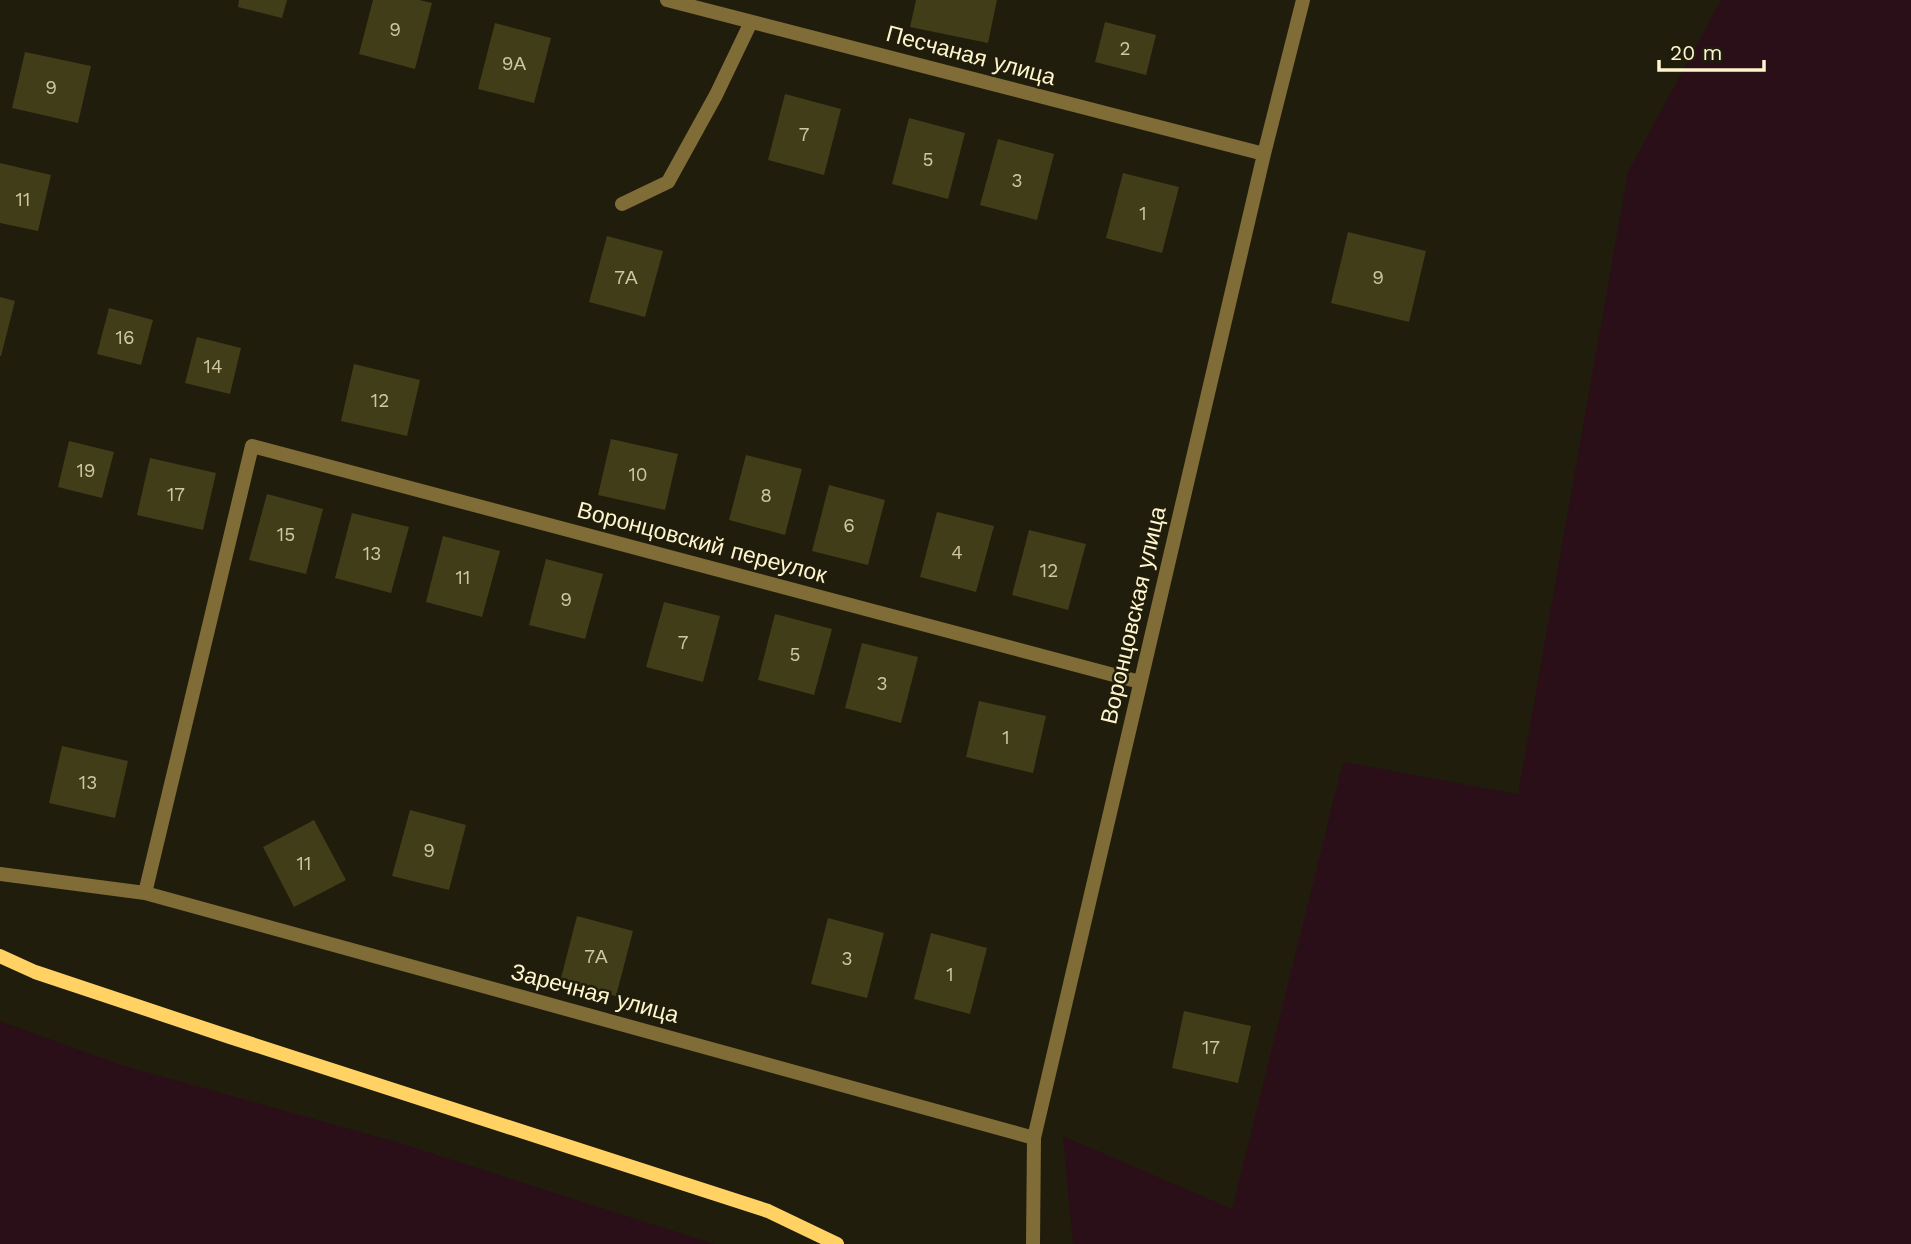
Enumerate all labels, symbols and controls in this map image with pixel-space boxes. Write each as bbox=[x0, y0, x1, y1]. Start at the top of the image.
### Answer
house number: 9 bbox=[389, 18, 401, 41]
street label: Песчаная улица bbox=[883, 20, 1059, 91]
scale bar bbox=[1659, 28, 1764, 72]
house number: 2 bbox=[1119, 37, 1131, 60]
text: 20 m bbox=[1670, 40, 1722, 65]
house number: 9А bbox=[502, 52, 527, 75]
house number: 9 bbox=[45, 76, 57, 99]
house number: 7 bbox=[799, 123, 809, 146]
house number: 5 bbox=[922, 148, 934, 171]
house number: 3 bbox=[1011, 169, 1023, 192]
house number: 11 bbox=[16, 188, 30, 211]
house number: 1 bbox=[1139, 202, 1147, 225]
house number: 7А bbox=[614, 266, 638, 289]
house number: 9 bbox=[1372, 266, 1384, 289]
house number: 16 bbox=[116, 326, 134, 349]
house number: 14 bbox=[203, 355, 223, 378]
house number: 12 bbox=[371, 389, 389, 412]
house number: 19 bbox=[76, 459, 96, 482]
house number: 10 bbox=[628, 463, 648, 486]
house number: 17 bbox=[167, 483, 185, 506]
house number: 8 bbox=[760, 484, 772, 507]
street label: Воронцовский переулок bbox=[574, 496, 831, 589]
street label: Воронцовская улица bbox=[1095, 503, 1172, 727]
house number: 6 bbox=[843, 514, 855, 537]
house number: 15 bbox=[277, 523, 295, 546]
house number: 4 bbox=[951, 541, 963, 564]
house number: 13 bbox=[363, 542, 381, 565]
house number: 12 bbox=[1040, 559, 1058, 582]
house number: 11 bbox=[456, 566, 470, 589]
house number: 9 bbox=[560, 588, 572, 611]
house number: 7 bbox=[678, 631, 688, 654]
house number: 5 bbox=[789, 643, 801, 666]
house number: 3 bbox=[876, 672, 888, 695]
house number: 1 bbox=[1002, 726, 1010, 749]
house number: 13 bbox=[79, 771, 97, 794]
house number: 9 bbox=[423, 839, 435, 862]
house number: 11 bbox=[297, 852, 311, 875]
house number: 7А bbox=[584, 945, 608, 968]
house number: 3 bbox=[841, 947, 853, 970]
street label: Заречная улица bbox=[508, 958, 682, 1029]
house number: 1 bbox=[946, 963, 954, 986]
house number: 17 bbox=[1202, 1036, 1220, 1059]

